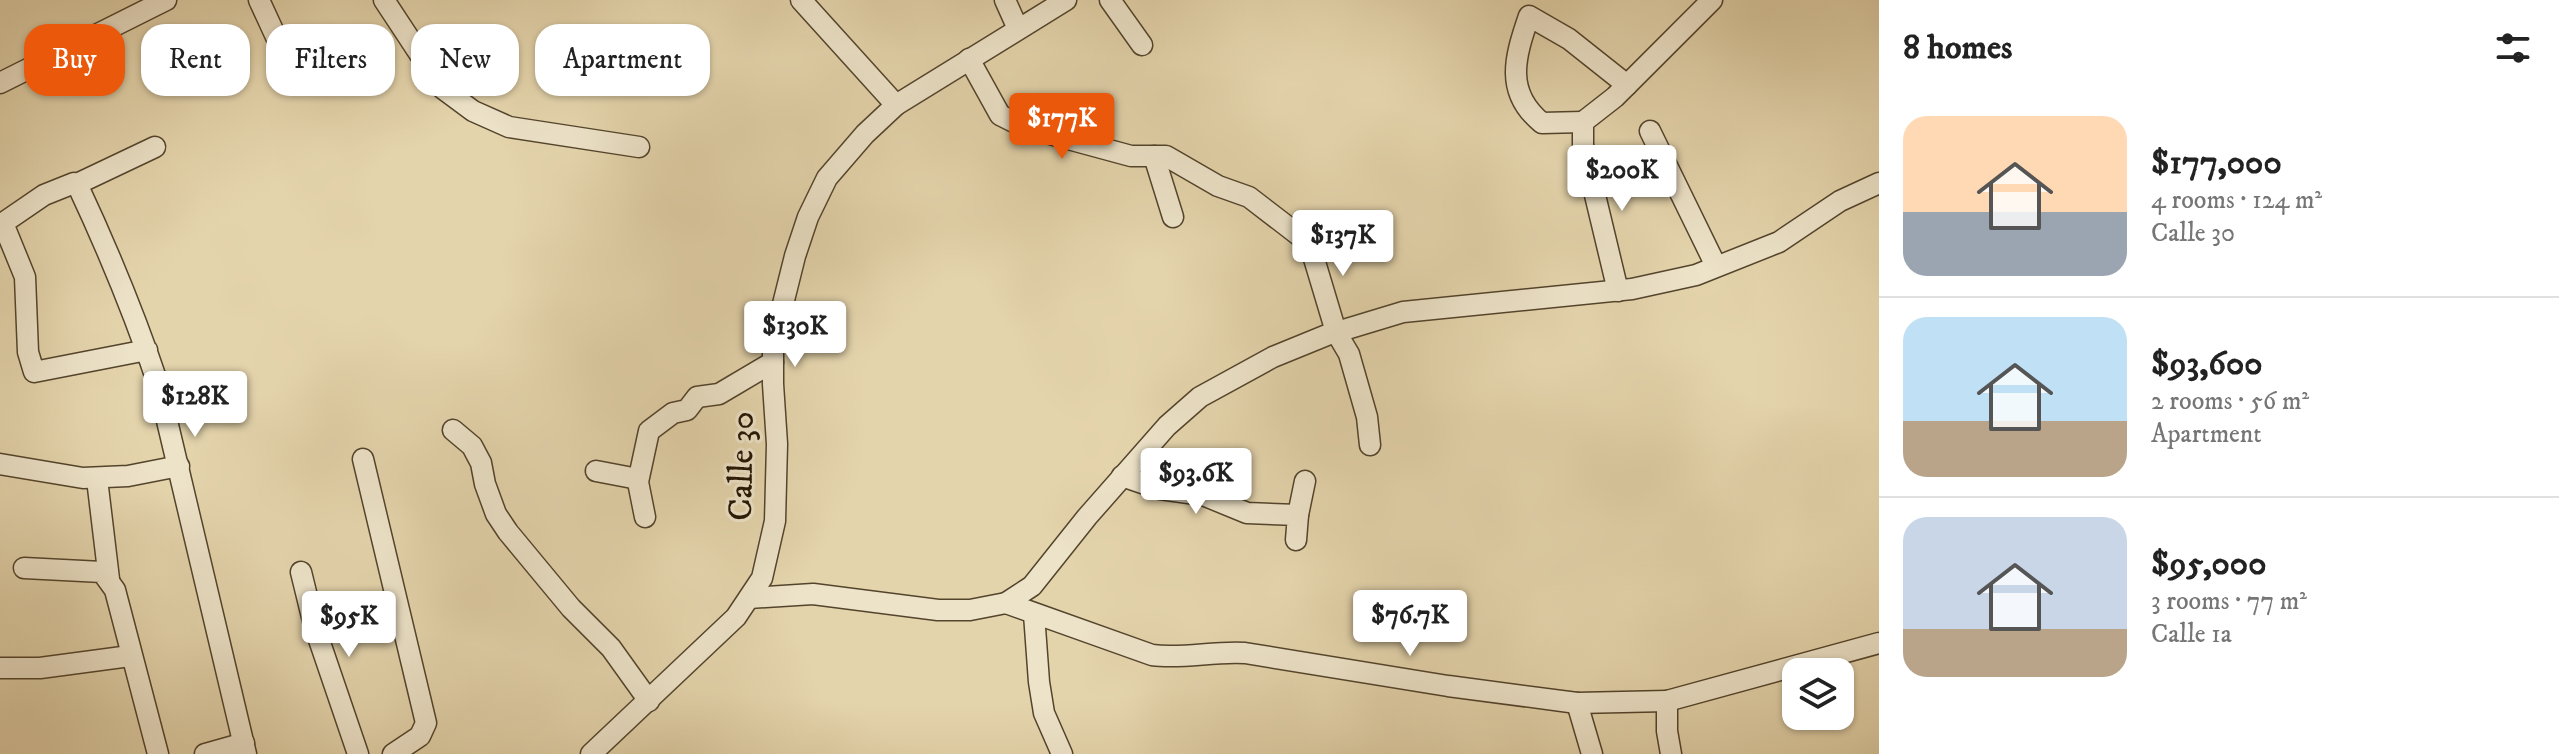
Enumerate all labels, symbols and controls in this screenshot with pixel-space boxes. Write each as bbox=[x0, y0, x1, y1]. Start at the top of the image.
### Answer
chip: Buy bbox=[24, 24, 125, 96]
chip: Rent bbox=[141, 24, 250, 96]
chip: Filters bbox=[266, 24, 395, 96]
chip: New bbox=[411, 24, 519, 96]
chip: Apartment bbox=[535, 24, 710, 96]
icon: filters bbox=[2491, 26, 2535, 70]
text: 8 homes bbox=[1903, 27, 2012, 69]
pin: $177K bbox=[1006, 93, 1118, 161]
text: $177K bbox=[1027, 102, 1097, 135]
text: $177,000 bbox=[2151, 142, 2282, 184]
pin: $200K bbox=[1566, 145, 1678, 213]
icon: home bbox=[1967, 148, 2063, 244]
text: $200K bbox=[1585, 154, 1659, 187]
text: 4 rooms · 124 m² bbox=[2151, 184, 2322, 217]
pin: $137K bbox=[1287, 210, 1399, 278]
text: Calle 30 bbox=[2151, 217, 2235, 250]
text: $137K bbox=[1310, 219, 1376, 252]
pin: $130K bbox=[739, 301, 851, 369]
text: $130K bbox=[762, 310, 828, 343]
text: $93,600 bbox=[2151, 343, 2263, 385]
icon: home bbox=[1967, 349, 2063, 445]
pin: $128K bbox=[139, 371, 251, 439]
text: $128K bbox=[161, 380, 229, 413]
text: 2 rooms · 56 m² bbox=[2151, 385, 2309, 418]
street label: Calle 30 bbox=[720, 411, 764, 521]
text: Apartment bbox=[2151, 418, 2262, 451]
pin: $93.6K bbox=[1131, 448, 1261, 516]
text: $93.6K bbox=[1159, 457, 1233, 490]
text: $95,000 bbox=[2151, 543, 2266, 585]
icon: home bbox=[1967, 549, 2063, 645]
text: 3 rooms · 77 m² bbox=[2151, 585, 2307, 618]
pin: $76.7K bbox=[1345, 590, 1475, 658]
pin: $95K bbox=[302, 591, 396, 659]
text: $76.7K bbox=[1371, 599, 1449, 632]
text: $95K bbox=[320, 600, 378, 633]
text: Calle 1a bbox=[2151, 618, 2232, 651]
map controls bbox=[1782, 658, 1854, 730]
button: layers bbox=[1782, 658, 1854, 730]

